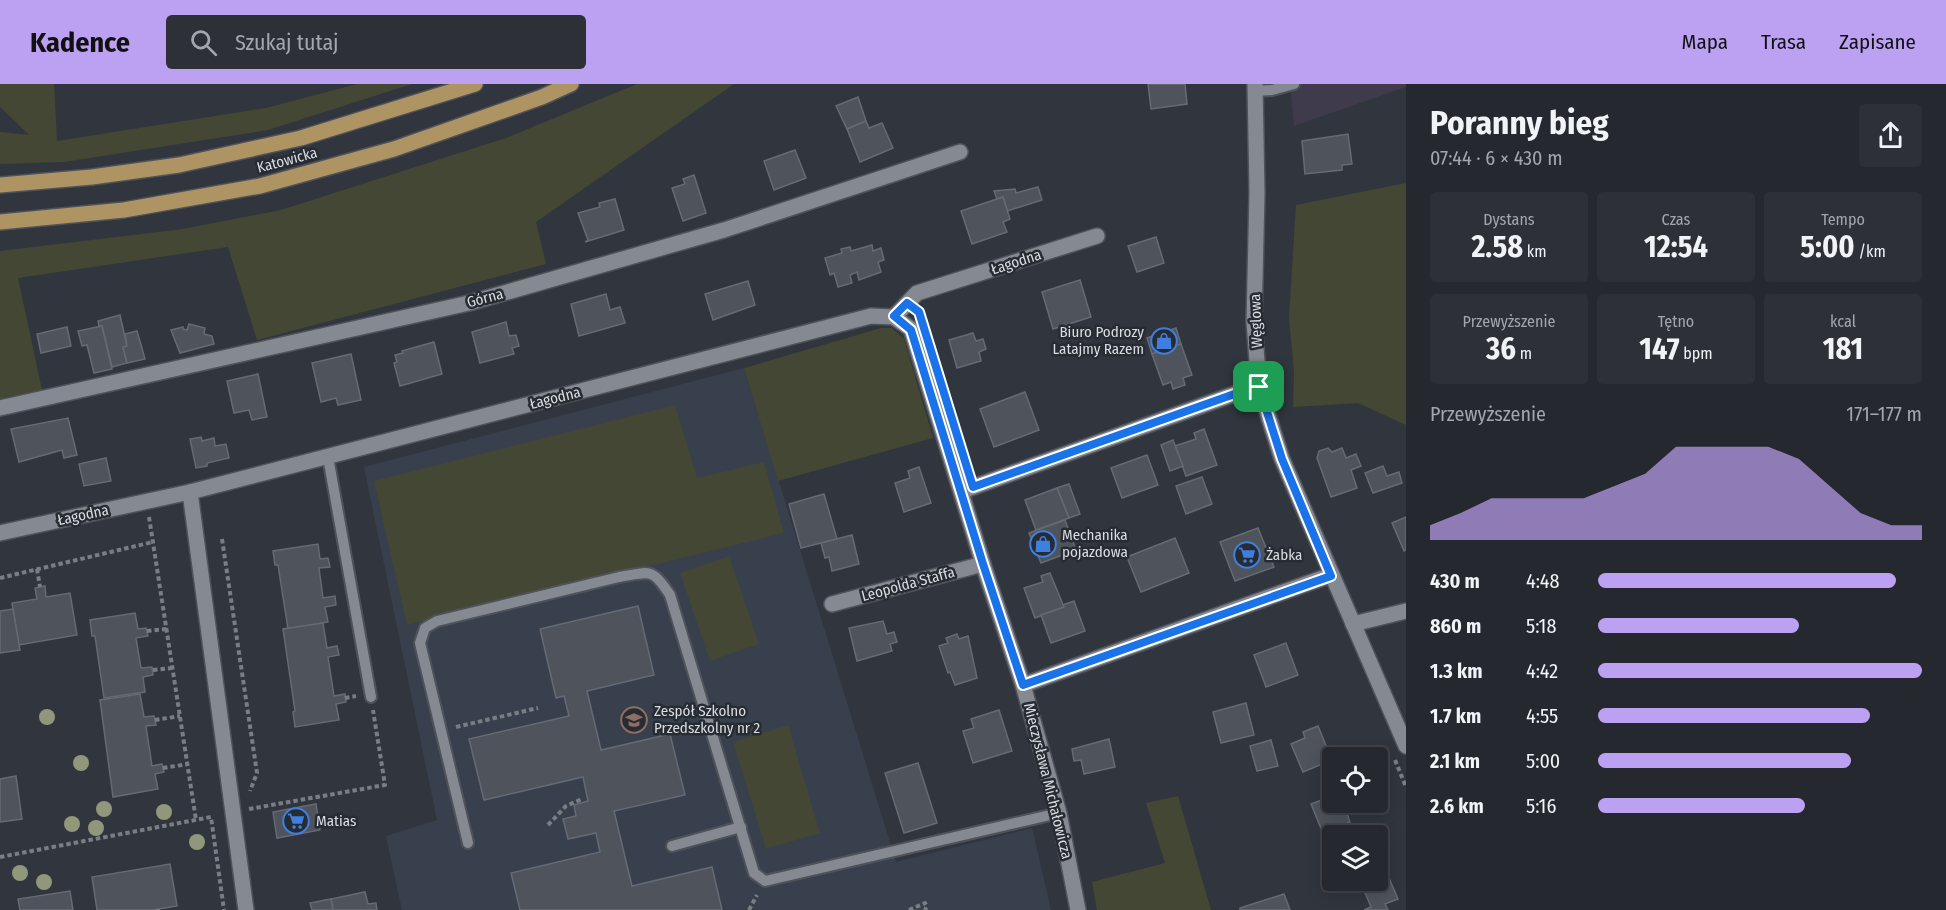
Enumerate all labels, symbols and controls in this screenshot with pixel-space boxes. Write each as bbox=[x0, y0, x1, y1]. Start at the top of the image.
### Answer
search box bbox=[166, 15, 586, 69]
text: Kadence bbox=[30, 26, 130, 59]
icon: search bbox=[187, 26, 220, 59]
text: Szukaj tutaj bbox=[235, 29, 339, 56]
text: Mapa bbox=[1682, 29, 1728, 55]
text: Trasa bbox=[1761, 29, 1806, 55]
text: Zapisane bbox=[1839, 29, 1916, 55]
text: Poranny bieg bbox=[1430, 103, 1609, 143]
button: share bbox=[1859, 104, 1922, 167]
street label: Katowicka bbox=[255, 143, 319, 177]
text: 07:44 · 6 × 430 m bbox=[1430, 146, 1563, 170]
text: Dystans bbox=[1483, 210, 1535, 229]
text: Czas bbox=[1662, 210, 1690, 229]
text: Tempo bbox=[1821, 210, 1865, 229]
text: 2.58 bbox=[1471, 229, 1523, 265]
text: 12:54 bbox=[1644, 229, 1708, 265]
text: 5:00 bbox=[1800, 229, 1855, 265]
text: km bbox=[1523, 242, 1547, 261]
text: /km bbox=[1855, 242, 1886, 261]
street label: Łagodna bbox=[988, 245, 1044, 279]
street label: Górna bbox=[465, 285, 505, 311]
street label: Węglowa bbox=[1246, 294, 1266, 348]
text: Przewyższenie bbox=[1463, 312, 1555, 331]
text: Tętno bbox=[1658, 312, 1694, 331]
text: kcal bbox=[1830, 312, 1856, 331]
place label: Biuro Podrozy Latajmy Razem bbox=[1053, 323, 1144, 358]
shop icon: Biuro Podrozy Latajmy Razem bbox=[1149, 326, 1179, 356]
text: 36 bbox=[1486, 331, 1516, 367]
text: 147 bbox=[1639, 331, 1680, 367]
text: 181 bbox=[1823, 331, 1863, 367]
text: m bbox=[1516, 344, 1532, 363]
text: bpm bbox=[1680, 344, 1713, 363]
pin bbox=[1233, 361, 1284, 412]
icon: arrive bbox=[1242, 370, 1275, 403]
street label: Łagodna bbox=[528, 383, 582, 413]
text: Przewyższenie bbox=[1430, 402, 1546, 426]
text: 171–177 m bbox=[1846, 402, 1922, 426]
street label: Łagodna bbox=[56, 501, 110, 529]
place label: Mechanika pojazdowa bbox=[1062, 526, 1128, 561]
shop icon: Mechanika pojazdowa bbox=[1028, 529, 1058, 559]
supermarket icon: Żabka bbox=[1232, 540, 1262, 570]
place label: Żabka bbox=[1266, 546, 1302, 564]
street label: Leopolda Staffa bbox=[859, 563, 957, 605]
text: 430 m bbox=[1430, 569, 1480, 593]
text: 4:48 bbox=[1526, 569, 1560, 593]
text: 860 m bbox=[1430, 614, 1481, 638]
text: 5:18 bbox=[1526, 614, 1556, 638]
text: 1.3 km bbox=[1430, 659, 1482, 683]
text: 4:42 bbox=[1526, 659, 1558, 683]
street label: Mieczysława Michałowicza bbox=[1020, 701, 1076, 861]
place label: Zespół Szkolno Przedszkolny nr 2 bbox=[654, 702, 761, 737]
text: 1.7 km bbox=[1430, 704, 1481, 728]
text: 4:55 bbox=[1526, 704, 1558, 728]
school or university icon: Zespół Szkolno Przedszkolny nr 2 bbox=[619, 705, 649, 735]
map controls bbox=[1322, 747, 1388, 891]
button: locate bbox=[1322, 747, 1388, 813]
text: 2.1 km bbox=[1430, 749, 1480, 773]
text: 5:00 bbox=[1526, 749, 1560, 773]
text: 2.6 km bbox=[1430, 794, 1484, 818]
text: 5:16 bbox=[1526, 794, 1556, 818]
supermarket icon: Matias bbox=[281, 806, 311, 836]
place label: Matias bbox=[316, 812, 356, 830]
button: layers bbox=[1322, 825, 1388, 891]

